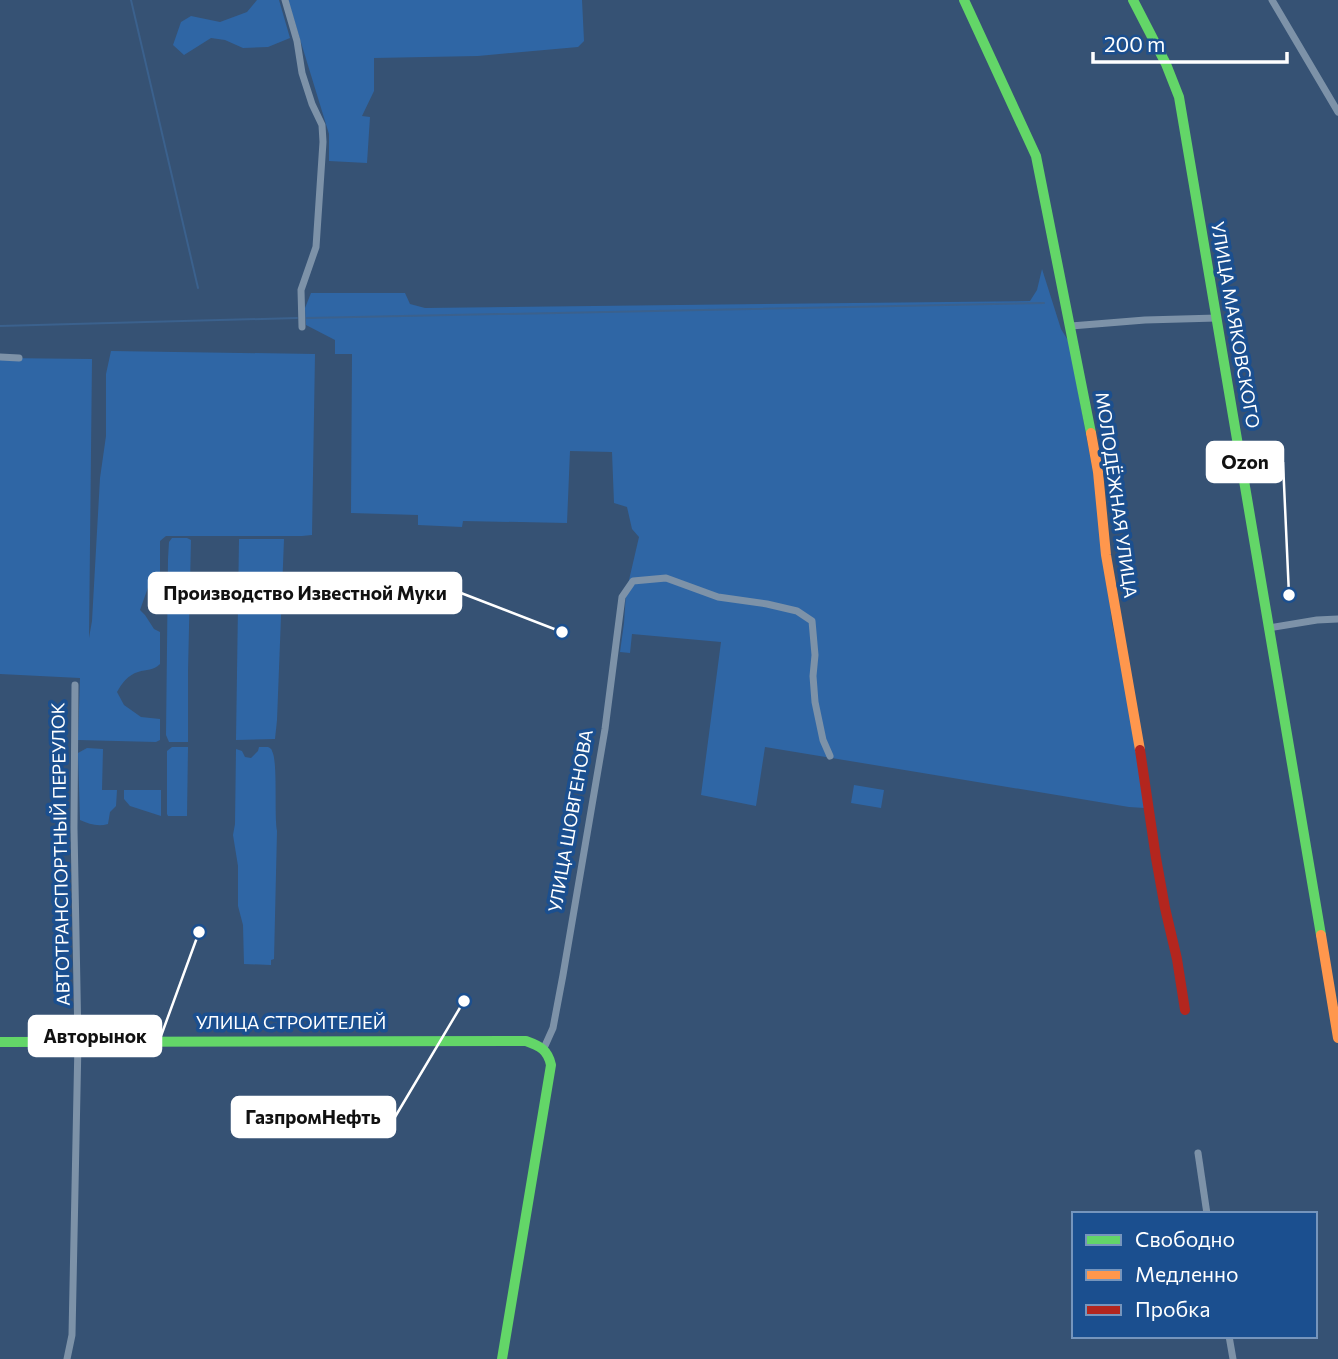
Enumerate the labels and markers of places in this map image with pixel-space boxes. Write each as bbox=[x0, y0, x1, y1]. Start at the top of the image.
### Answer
callout: Ozon bbox=[1207, 442, 1283, 482]
callout: Производство Известной Муки bbox=[149, 573, 461, 613]
callout: Авторынок bbox=[29, 1016, 161, 1056]
callout: ГазпромНефть bbox=[232, 1097, 395, 1137]

